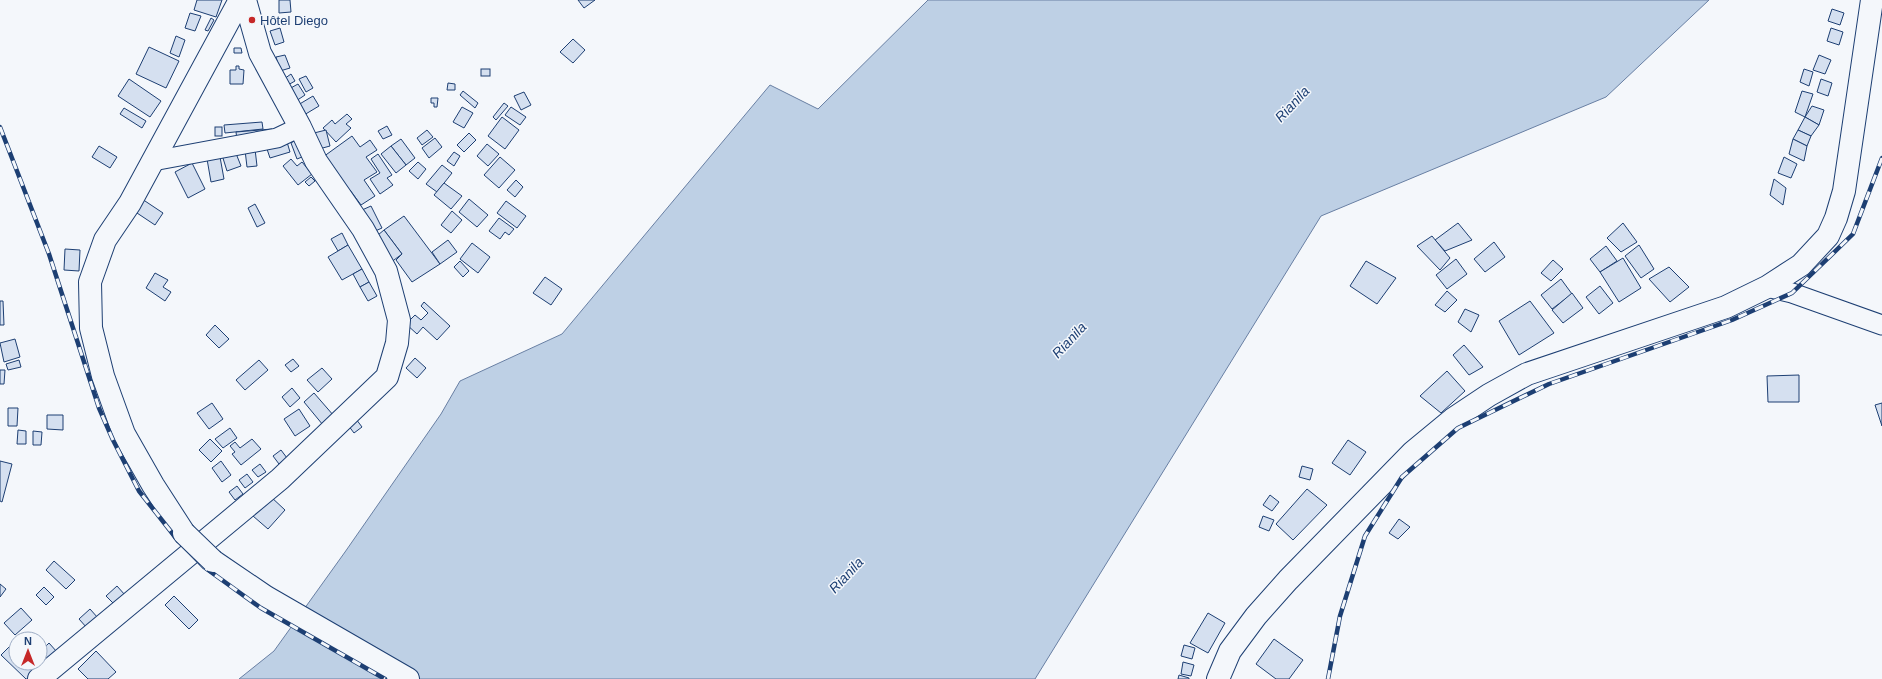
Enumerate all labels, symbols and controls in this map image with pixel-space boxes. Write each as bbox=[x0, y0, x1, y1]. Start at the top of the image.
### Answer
place label: Hôtel Diego bbox=[260, 13, 328, 28]
marker: Hôtel Diego bbox=[247, 15, 257, 25]
water label: Rianila bbox=[1272, 83, 1313, 125]
water label: Rianila bbox=[1049, 319, 1090, 361]
water label: Rianila bbox=[826, 554, 867, 596]
north arrow bbox=[8, 631, 48, 671]
text: N bbox=[24, 635, 32, 647]

